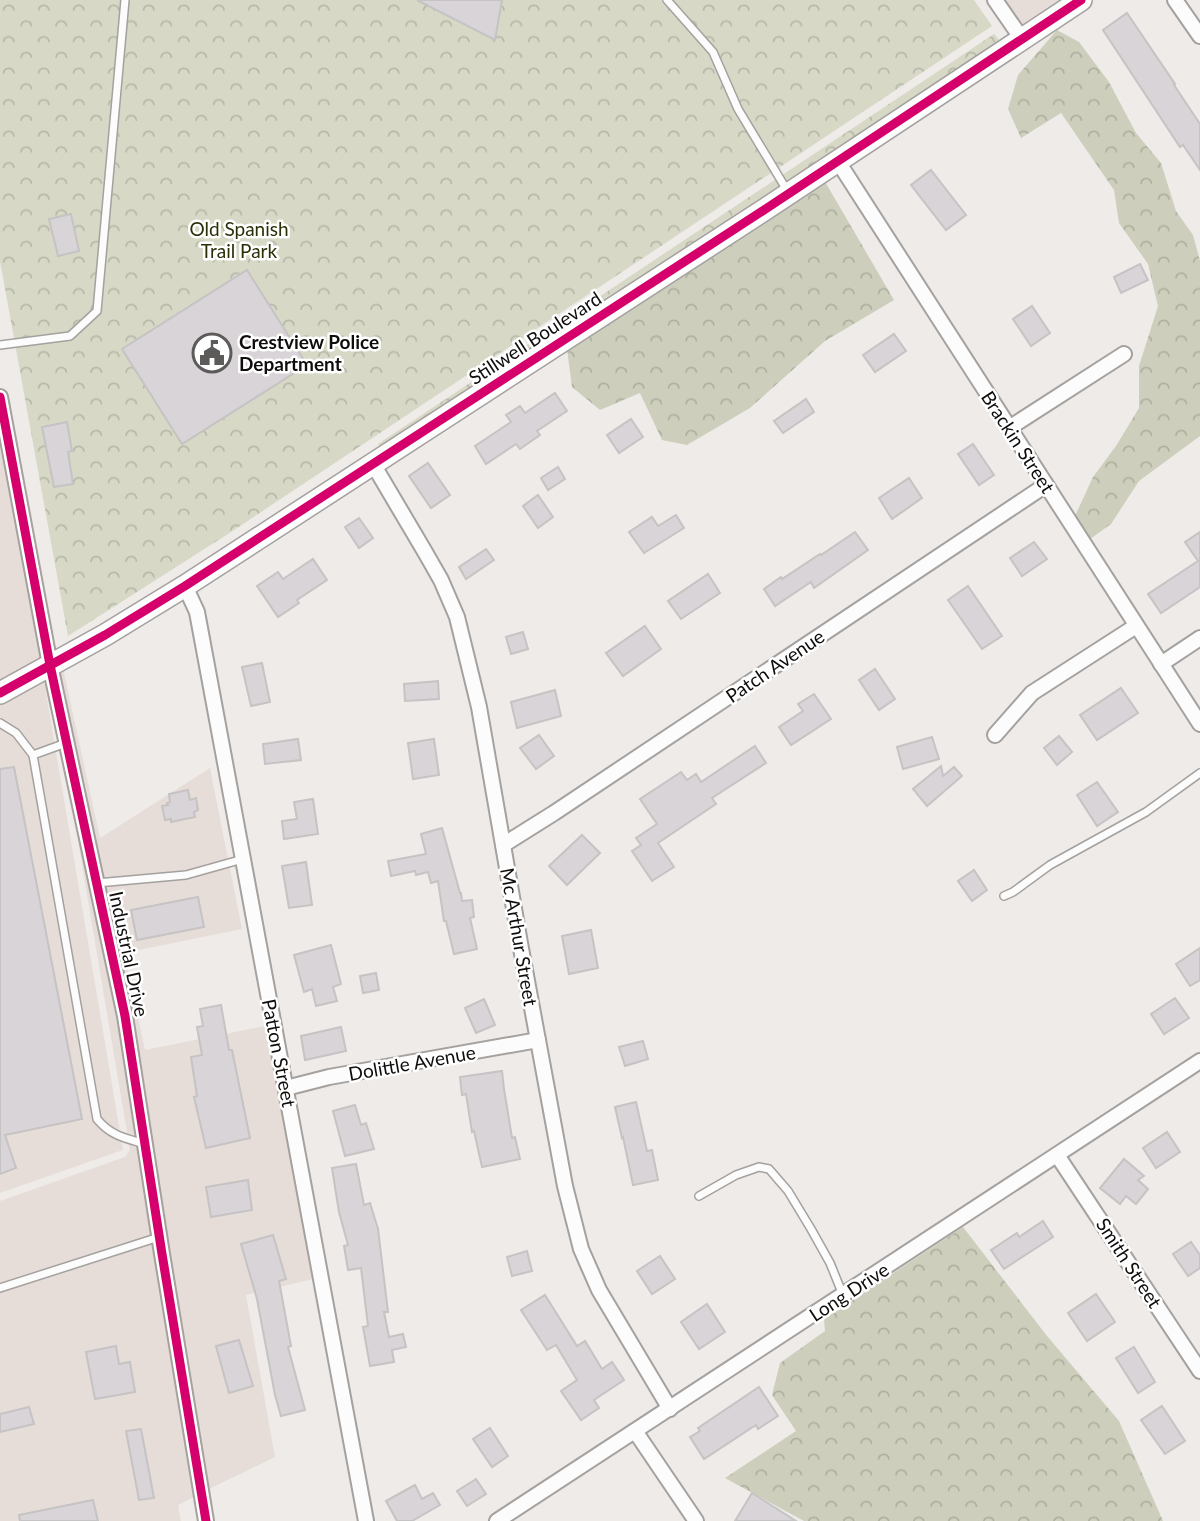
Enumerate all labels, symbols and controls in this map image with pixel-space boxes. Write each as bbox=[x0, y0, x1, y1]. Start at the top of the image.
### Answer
park label: Old Spanish Trail Park bbox=[189, 217, 289, 262]
street label: Stillwell Boulevard bbox=[464, 286, 605, 389]
place label: Crestview Police Department bbox=[239, 330, 379, 375]
public building icon: Crestview Police Department bbox=[191, 332, 233, 374]
street label: Brackin Street bbox=[977, 386, 1060, 497]
street label: Patch Avenue bbox=[721, 624, 828, 707]
street label: Mc Arthur Street bbox=[496, 866, 543, 1008]
street label: Industrial Drive bbox=[105, 889, 154, 1019]
street label: Patton Street bbox=[258, 997, 301, 1109]
street label: Dolittle Avenue bbox=[347, 1040, 477, 1085]
street label: Smith Street bbox=[1092, 1213, 1167, 1312]
street label: Long Drive bbox=[805, 1257, 893, 1326]

